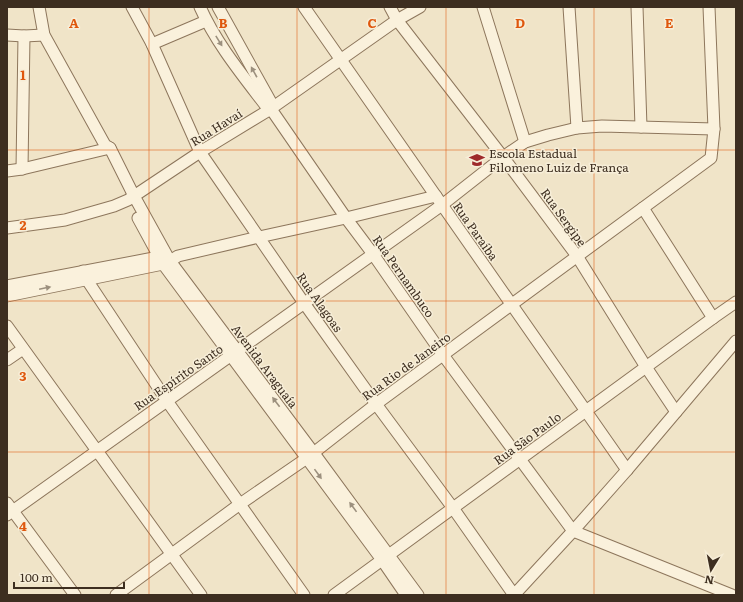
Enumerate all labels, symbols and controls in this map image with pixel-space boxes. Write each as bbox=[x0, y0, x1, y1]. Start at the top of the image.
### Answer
text: A bbox=[69, 13, 79, 32]
text: B bbox=[219, 13, 228, 32]
text: C bbox=[367, 13, 377, 32]
text: D bbox=[515, 13, 525, 32]
text: E bbox=[665, 13, 674, 32]
one-way arrow bbox=[215, 36, 223, 46]
text: 1 bbox=[20, 65, 26, 84]
one-way arrow bbox=[251, 67, 258, 78]
street label: Rua Havaí bbox=[187, 104, 245, 150]
place label: Escola Estadual Filomeno Luiz de França bbox=[489, 144, 629, 176]
school or university icon: Escola Estadual Filomeno Luiz de França bbox=[468, 151, 486, 169]
street label: Rua Sergipe bbox=[537, 184, 591, 250]
street label: Rua Paraíba bbox=[449, 198, 503, 264]
text: 2 bbox=[20, 215, 27, 234]
street label: Rua Pernambuco bbox=[369, 231, 439, 321]
street label: Rua Alagoas bbox=[293, 268, 348, 336]
one-way arrow bbox=[39, 285, 51, 291]
street label: Avenida Araguaía bbox=[227, 320, 303, 412]
street label: Rua Rio de Janeiro bbox=[358, 328, 454, 404]
street label: Rua Espírito Santo bbox=[130, 339, 226, 415]
text: 3 bbox=[19, 366, 27, 385]
one-way arrow bbox=[272, 397, 280, 408]
street label: Rua São Paulo bbox=[490, 407, 564, 469]
one-way arrow bbox=[314, 469, 322, 479]
one-way arrow bbox=[349, 502, 357, 512]
text: 4 bbox=[19, 516, 27, 535]
north arrow bbox=[691, 550, 731, 590]
scale bar bbox=[14, 564, 124, 590]
text: 100 m bbox=[20, 568, 53, 586]
text: N bbox=[703, 572, 715, 590]

